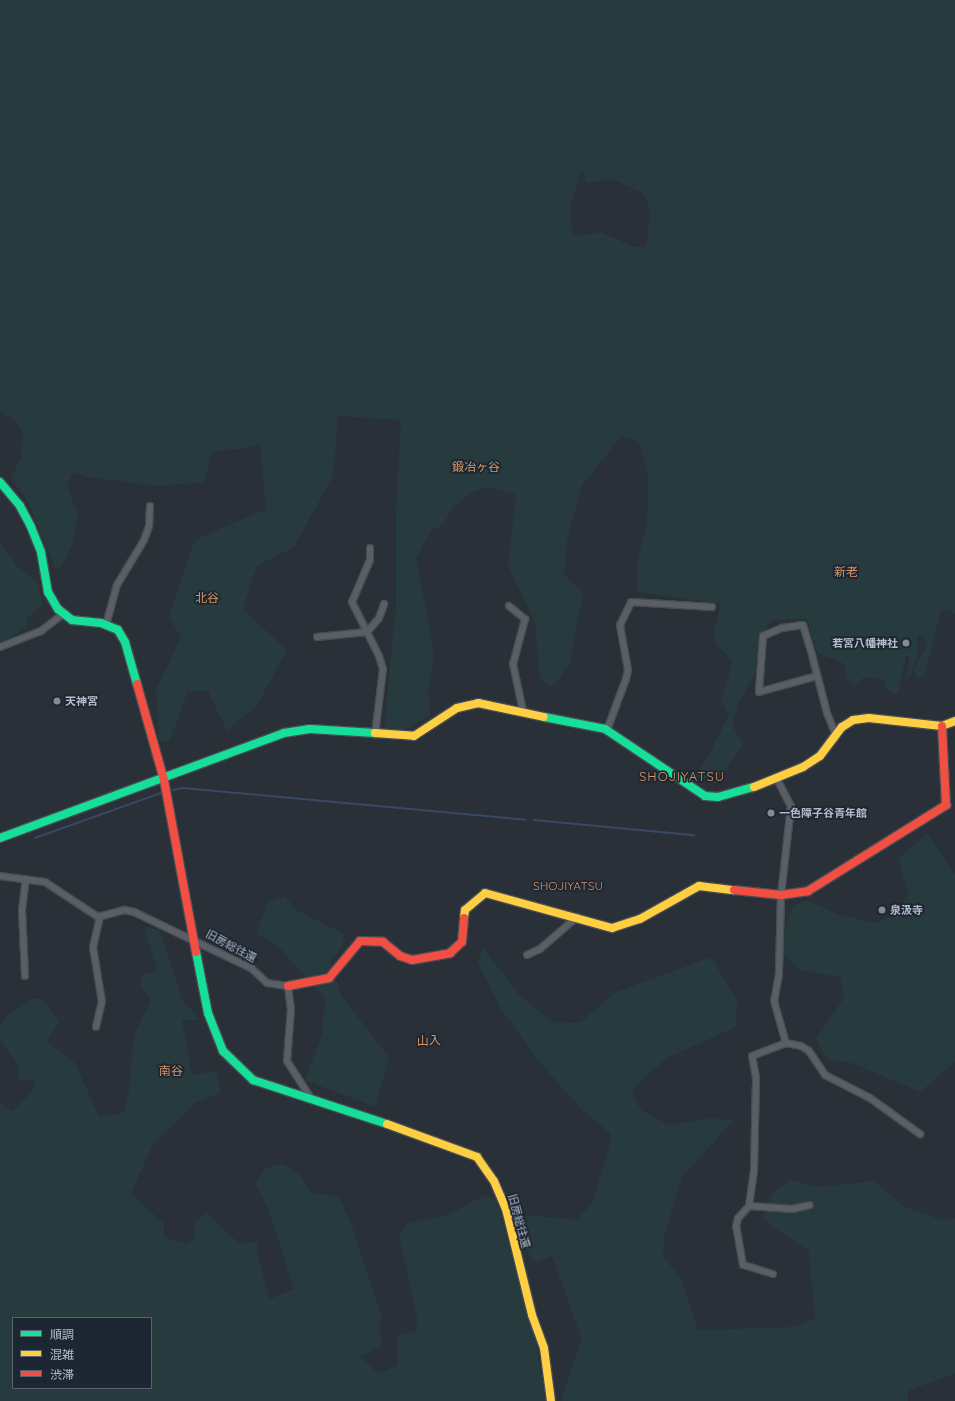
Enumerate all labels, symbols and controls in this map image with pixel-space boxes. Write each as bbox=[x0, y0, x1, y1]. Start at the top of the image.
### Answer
district label: 鍛冶ヶ谷 bbox=[452, 460, 500, 474]
district label: 新老 bbox=[834, 565, 858, 579]
district label: 北谷 bbox=[195, 591, 219, 605]
place label: 若宮八幡神社 bbox=[832, 636, 898, 650]
marker: 若宮八幡神社 bbox=[901, 638, 911, 648]
place label: 天神宮 bbox=[65, 694, 98, 708]
marker: 天神宮 bbox=[52, 696, 62, 706]
district label: SHOJIYATSU bbox=[639, 768, 725, 784]
place label: 一色障子谷青年館 bbox=[779, 806, 867, 820]
marker: 一色障子谷青年館 bbox=[766, 808, 776, 818]
district label: SHOJIYATSU bbox=[528, 879, 608, 893]
place label: 泉汲寺 bbox=[890, 903, 923, 917]
marker: 泉汲寺 bbox=[877, 905, 887, 915]
street label: 旧房総往還 bbox=[204, 927, 258, 965]
district label: 山入 bbox=[417, 1034, 441, 1048]
district label: 南谷 bbox=[159, 1064, 183, 1078]
street label: 旧房総往還 bbox=[506, 1193, 532, 1249]
legend bbox=[12, 1317, 152, 1389]
text: 順調 bbox=[50, 1327, 74, 1342]
text: 混雑 bbox=[50, 1347, 74, 1362]
text: 渋滞 bbox=[50, 1367, 74, 1382]

